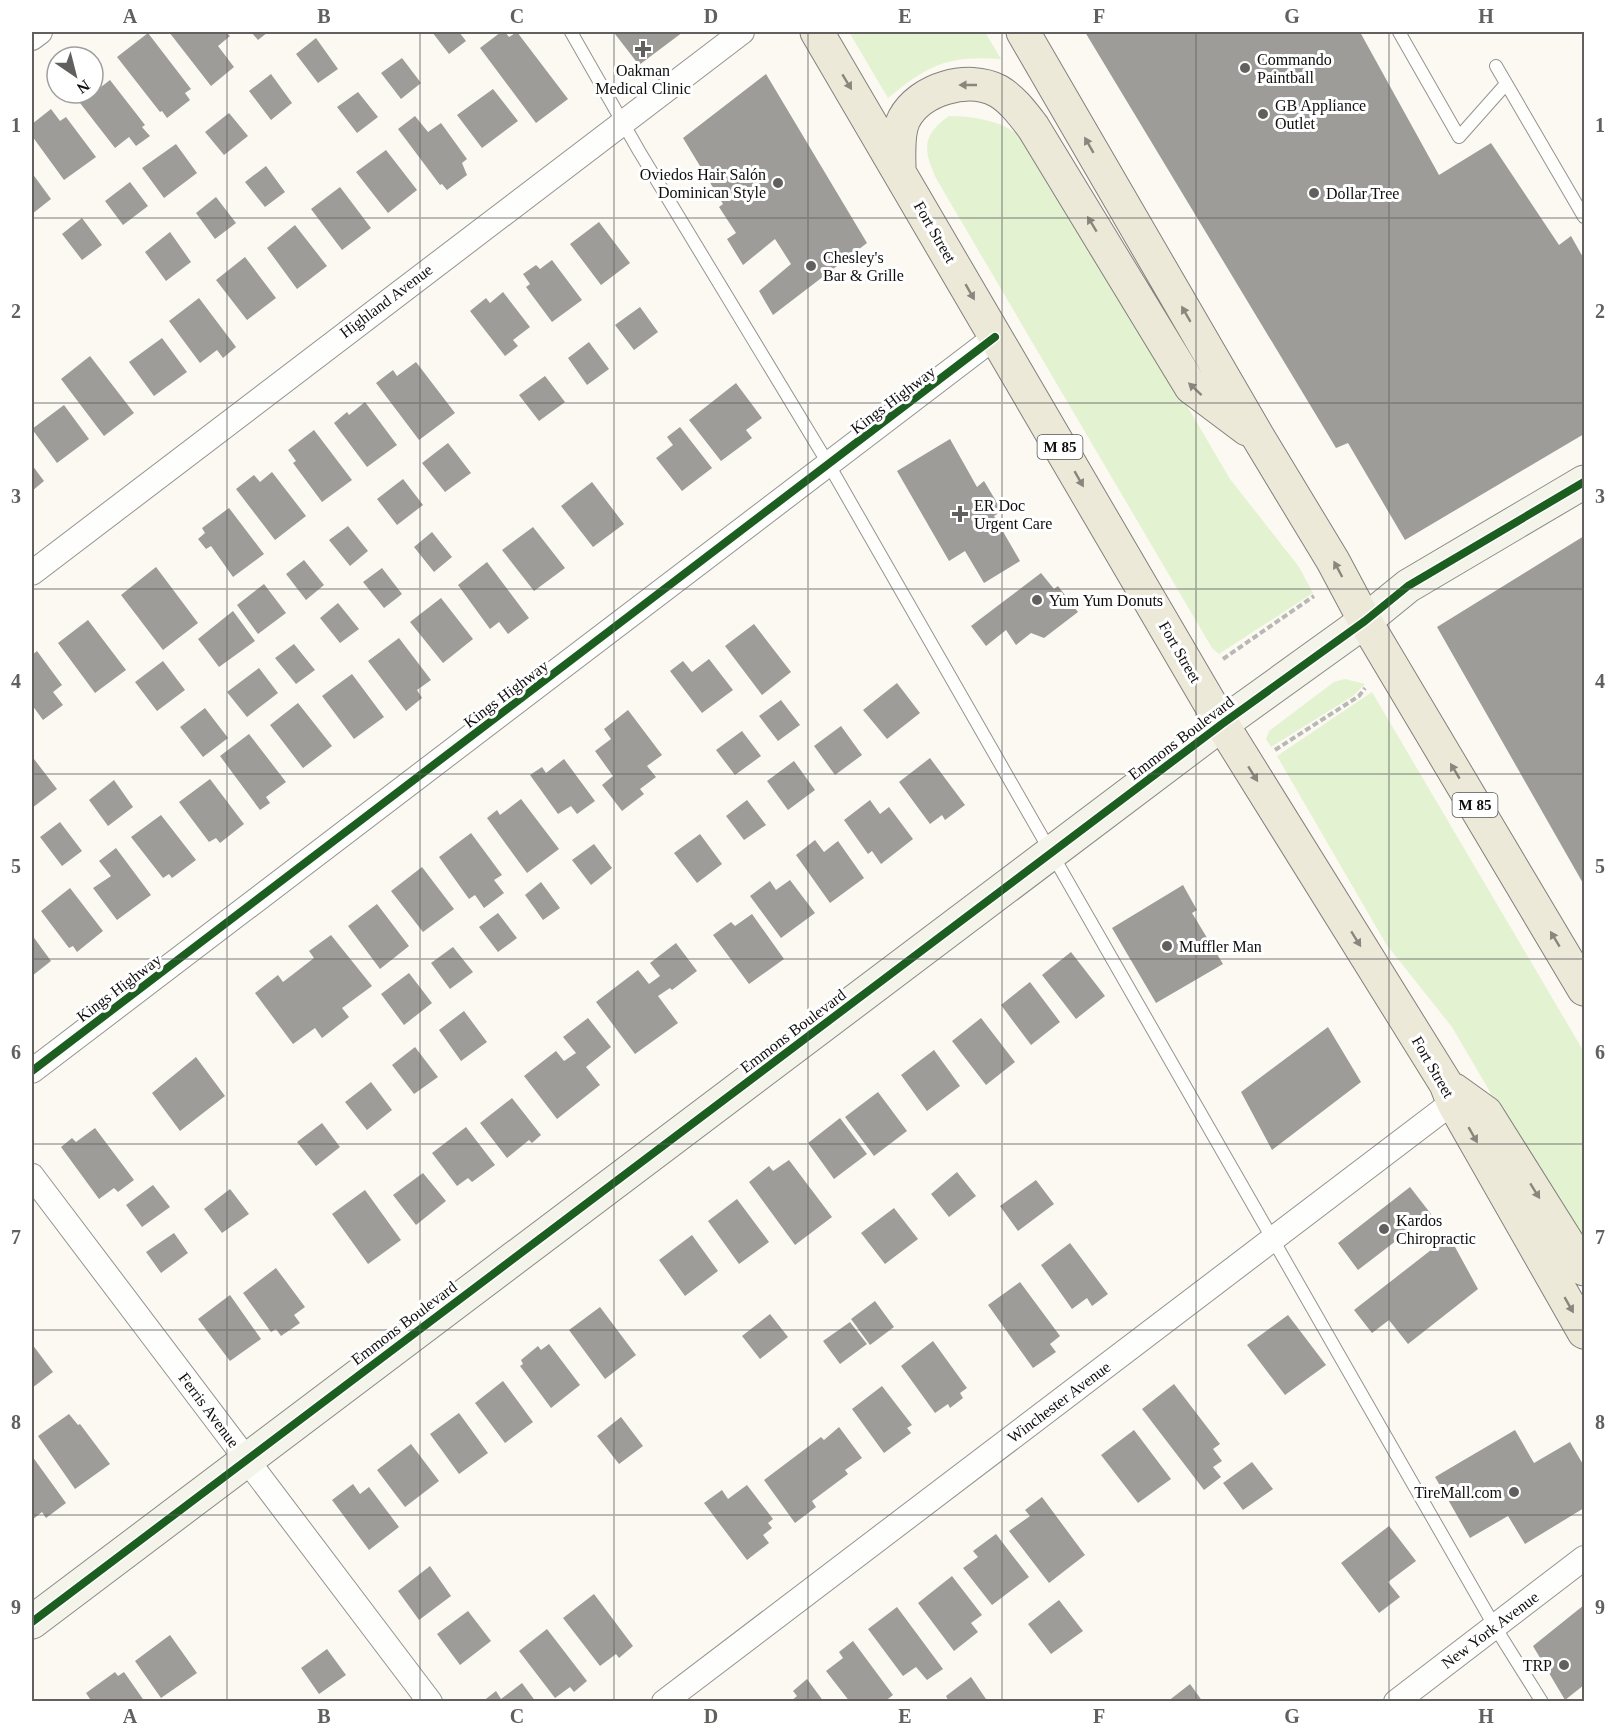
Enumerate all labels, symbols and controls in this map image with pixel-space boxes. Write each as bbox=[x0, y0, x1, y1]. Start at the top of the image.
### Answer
text: A bbox=[123, 5, 138, 27]
text: B bbox=[317, 5, 331, 27]
text: C bbox=[510, 5, 524, 27]
text: D bbox=[704, 5, 718, 27]
text: E bbox=[898, 5, 912, 27]
text: F bbox=[1093, 5, 1105, 27]
text: G bbox=[1284, 5, 1300, 27]
text: H bbox=[1478, 5, 1494, 27]
marker: Oakman Medical Clinic bbox=[634, 40, 652, 58]
north arrow bbox=[45, 45, 105, 105]
place label: Commando Paintball bbox=[1257, 51, 1332, 86]
marker: Commando Paintball bbox=[1238, 61, 1252, 75]
place label: Oakman Medical Clinic bbox=[595, 62, 691, 97]
one-way arrow bbox=[842, 74, 852, 91]
text: N bbox=[73, 77, 93, 97]
one-way arrow bbox=[958, 80, 977, 90]
place label: GB Appliance Outlet bbox=[1275, 97, 1366, 132]
marker: GB Appliance Outlet bbox=[1256, 107, 1270, 121]
text: 1 bbox=[11, 114, 21, 136]
text: 1 bbox=[1595, 114, 1605, 136]
one-way arrow bbox=[1083, 137, 1094, 153]
place label: Oviedos Hair Salón Dominican Style bbox=[640, 166, 766, 202]
marker: Oviedos Hair Salón Dominican Style bbox=[771, 176, 785, 190]
place label: Dollar Tree bbox=[1326, 185, 1399, 202]
marker: Dollar Tree bbox=[1307, 186, 1321, 200]
street label: Fort Street bbox=[911, 198, 960, 266]
one-way arrow bbox=[1086, 216, 1097, 232]
place label: Chesley's Bar & Grille bbox=[823, 249, 904, 284]
marker: Chesley's Bar & Grille bbox=[804, 259, 818, 273]
street label: Highland Avenue bbox=[336, 261, 436, 342]
one-way arrow bbox=[964, 284, 975, 300]
text: 2 bbox=[11, 300, 21, 322]
text: 2 bbox=[1595, 300, 1605, 322]
one-way arrow bbox=[1181, 306, 1192, 322]
street label: Kings Highway bbox=[848, 363, 939, 438]
one-way arrow bbox=[1188, 382, 1203, 396]
road number: M 85 bbox=[1038, 435, 1082, 459]
one-way arrow bbox=[1073, 471, 1084, 487]
text: 3 bbox=[11, 485, 21, 507]
text: 3 bbox=[1595, 485, 1605, 507]
place label: ER Doc Urgent Care bbox=[974, 497, 1052, 533]
marker: ER Doc Urgent Care bbox=[951, 505, 969, 523]
one-way arrow bbox=[1333, 560, 1343, 577]
place label: Yum Yum Donuts bbox=[1049, 592, 1163, 609]
marker: Yum Yum Donuts bbox=[1030, 593, 1044, 607]
street label: Fort Street bbox=[1156, 618, 1205, 686]
street label: Kings Highway bbox=[461, 657, 552, 732]
text: 4 bbox=[11, 670, 21, 692]
text: 4 bbox=[1595, 670, 1605, 692]
street label: Emmons Boulevard bbox=[1125, 693, 1237, 783]
one-way arrow bbox=[1449, 763, 1460, 779]
one-way arrow bbox=[1248, 765, 1259, 782]
road number: M 85 bbox=[1452, 793, 1498, 817]
text: 5 bbox=[11, 855, 21, 877]
text: 5 bbox=[1595, 855, 1605, 877]
one-way arrow bbox=[1351, 931, 1362, 947]
one-way arrow bbox=[1549, 931, 1560, 947]
place label: Muffler Man bbox=[1179, 938, 1262, 955]
marker: Muffler Man bbox=[1160, 939, 1174, 953]
street label: Kings Highway bbox=[74, 951, 165, 1026]
street label: Emmons Boulevard bbox=[737, 986, 849, 1076]
street label: Fort Street bbox=[1409, 1033, 1458, 1101]
text: 6 bbox=[11, 1041, 21, 1063]
text: 6 bbox=[1595, 1041, 1605, 1063]
one-way arrow bbox=[1467, 1127, 1477, 1144]
one-way arrow bbox=[1530, 1183, 1541, 1199]
place label: Kardos Chiropractic bbox=[1396, 1212, 1476, 1248]
marker: Kardos Chiropractic bbox=[1377, 1222, 1391, 1236]
text: 7 bbox=[11, 1226, 21, 1248]
text: 7 bbox=[1595, 1226, 1605, 1248]
street label: Emmons Boulevard bbox=[348, 1278, 460, 1368]
one-way arrow bbox=[1564, 1297, 1574, 1314]
street label: Winchester Avenue bbox=[1004, 1358, 1114, 1446]
street label: Ferris Avenue bbox=[175, 1369, 243, 1451]
text: 8 bbox=[11, 1411, 21, 1433]
text: 8 bbox=[1595, 1411, 1605, 1433]
place label: TireMall.com bbox=[1414, 1484, 1503, 1501]
marker: TireMall.com bbox=[1507, 1485, 1521, 1499]
street label: New York Avenue bbox=[1438, 1588, 1542, 1672]
text: 9 bbox=[11, 1596, 21, 1618]
text: 9 bbox=[1595, 1596, 1605, 1618]
place label: TRP bbox=[1523, 1657, 1552, 1674]
marker: TRP bbox=[1557, 1658, 1571, 1672]
text: A bbox=[123, 1705, 138, 1727]
text: B bbox=[317, 1705, 331, 1727]
text: C bbox=[510, 1705, 524, 1727]
text: D bbox=[704, 1705, 718, 1727]
text: E bbox=[898, 1705, 912, 1727]
text: F bbox=[1093, 1705, 1105, 1727]
text: G bbox=[1284, 1705, 1300, 1727]
text: H bbox=[1478, 1705, 1494, 1727]

